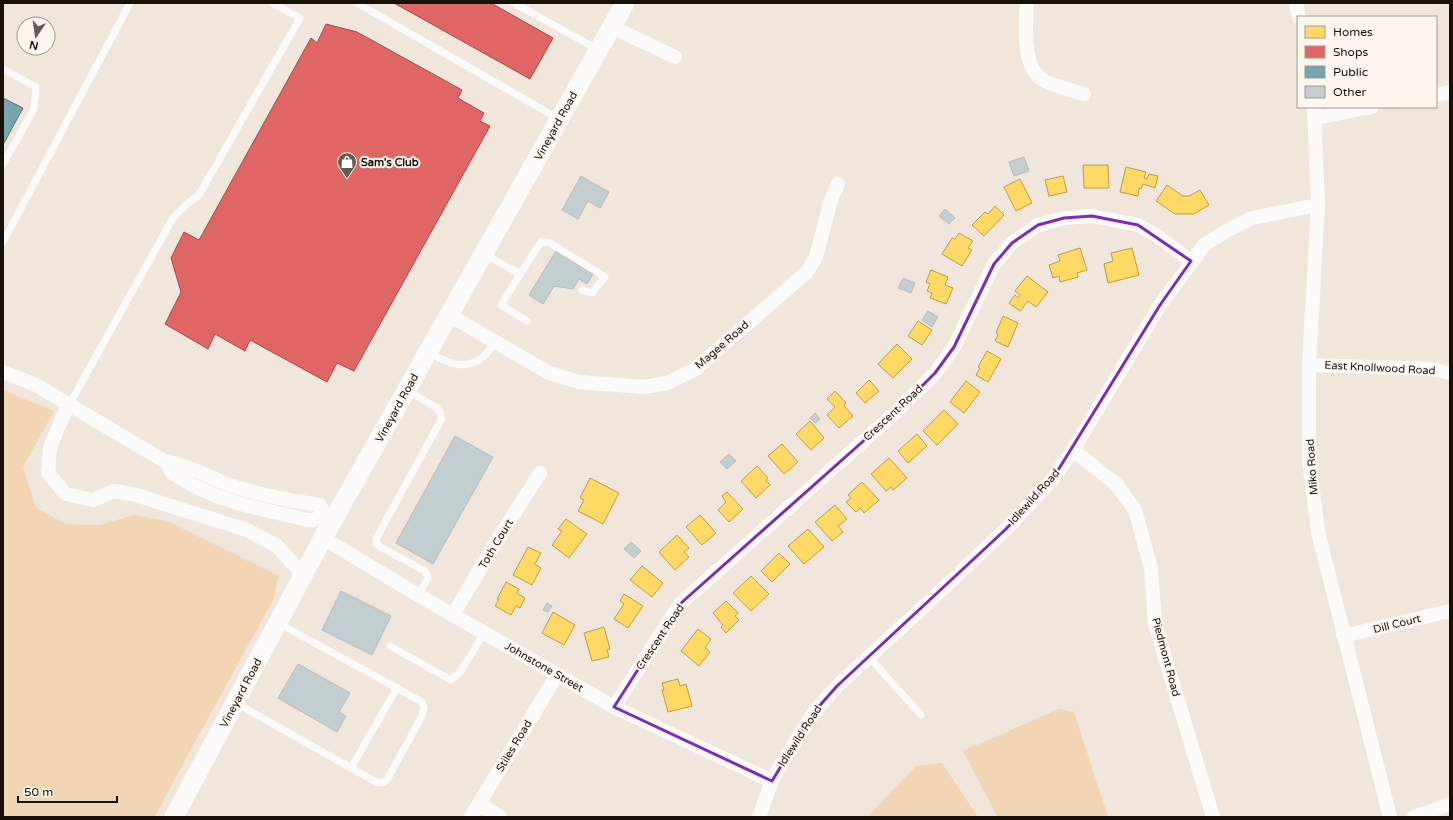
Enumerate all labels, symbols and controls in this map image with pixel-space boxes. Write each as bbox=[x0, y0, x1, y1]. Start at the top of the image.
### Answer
north arrow bbox=[16, 16, 56, 56]
legend bbox=[1297, 16, 1437, 108]
text: Homes bbox=[1333, 25, 1373, 39]
text: N bbox=[28, 38, 40, 53]
text: Shops bbox=[1333, 45, 1368, 59]
text: Public bbox=[1333, 65, 1368, 79]
text: Other bbox=[1333, 85, 1366, 99]
street label: Vineyard Road bbox=[532, 89, 580, 163]
shop icon: Sam's Club bbox=[336, 151, 358, 179]
place label: Sam's Club bbox=[361, 156, 419, 169]
street label: Magee Road bbox=[693, 318, 751, 372]
street label: East Knollwood Road bbox=[1324, 359, 1436, 377]
street label: Vineyard Road bbox=[373, 371, 421, 445]
street label: Crescent Road bbox=[861, 382, 925, 444]
street label: Miko Road bbox=[1304, 438, 1320, 496]
street label: Idlewild Road bbox=[1006, 466, 1062, 528]
street label: Toth Court bbox=[476, 517, 516, 571]
street label: Crescent Road bbox=[633, 602, 687, 672]
street label: Dill Court bbox=[1372, 612, 1422, 636]
street label: Piedmont Road bbox=[1149, 616, 1183, 698]
street label: Johnstone Street bbox=[502, 639, 586, 695]
street label: Vineyard Road bbox=[217, 656, 265, 730]
street label: Idlewild Road bbox=[775, 703, 825, 769]
street label: Stiles Road bbox=[493, 718, 535, 774]
scale bar bbox=[18, 778, 117, 804]
text: 50 m bbox=[24, 785, 53, 799]

